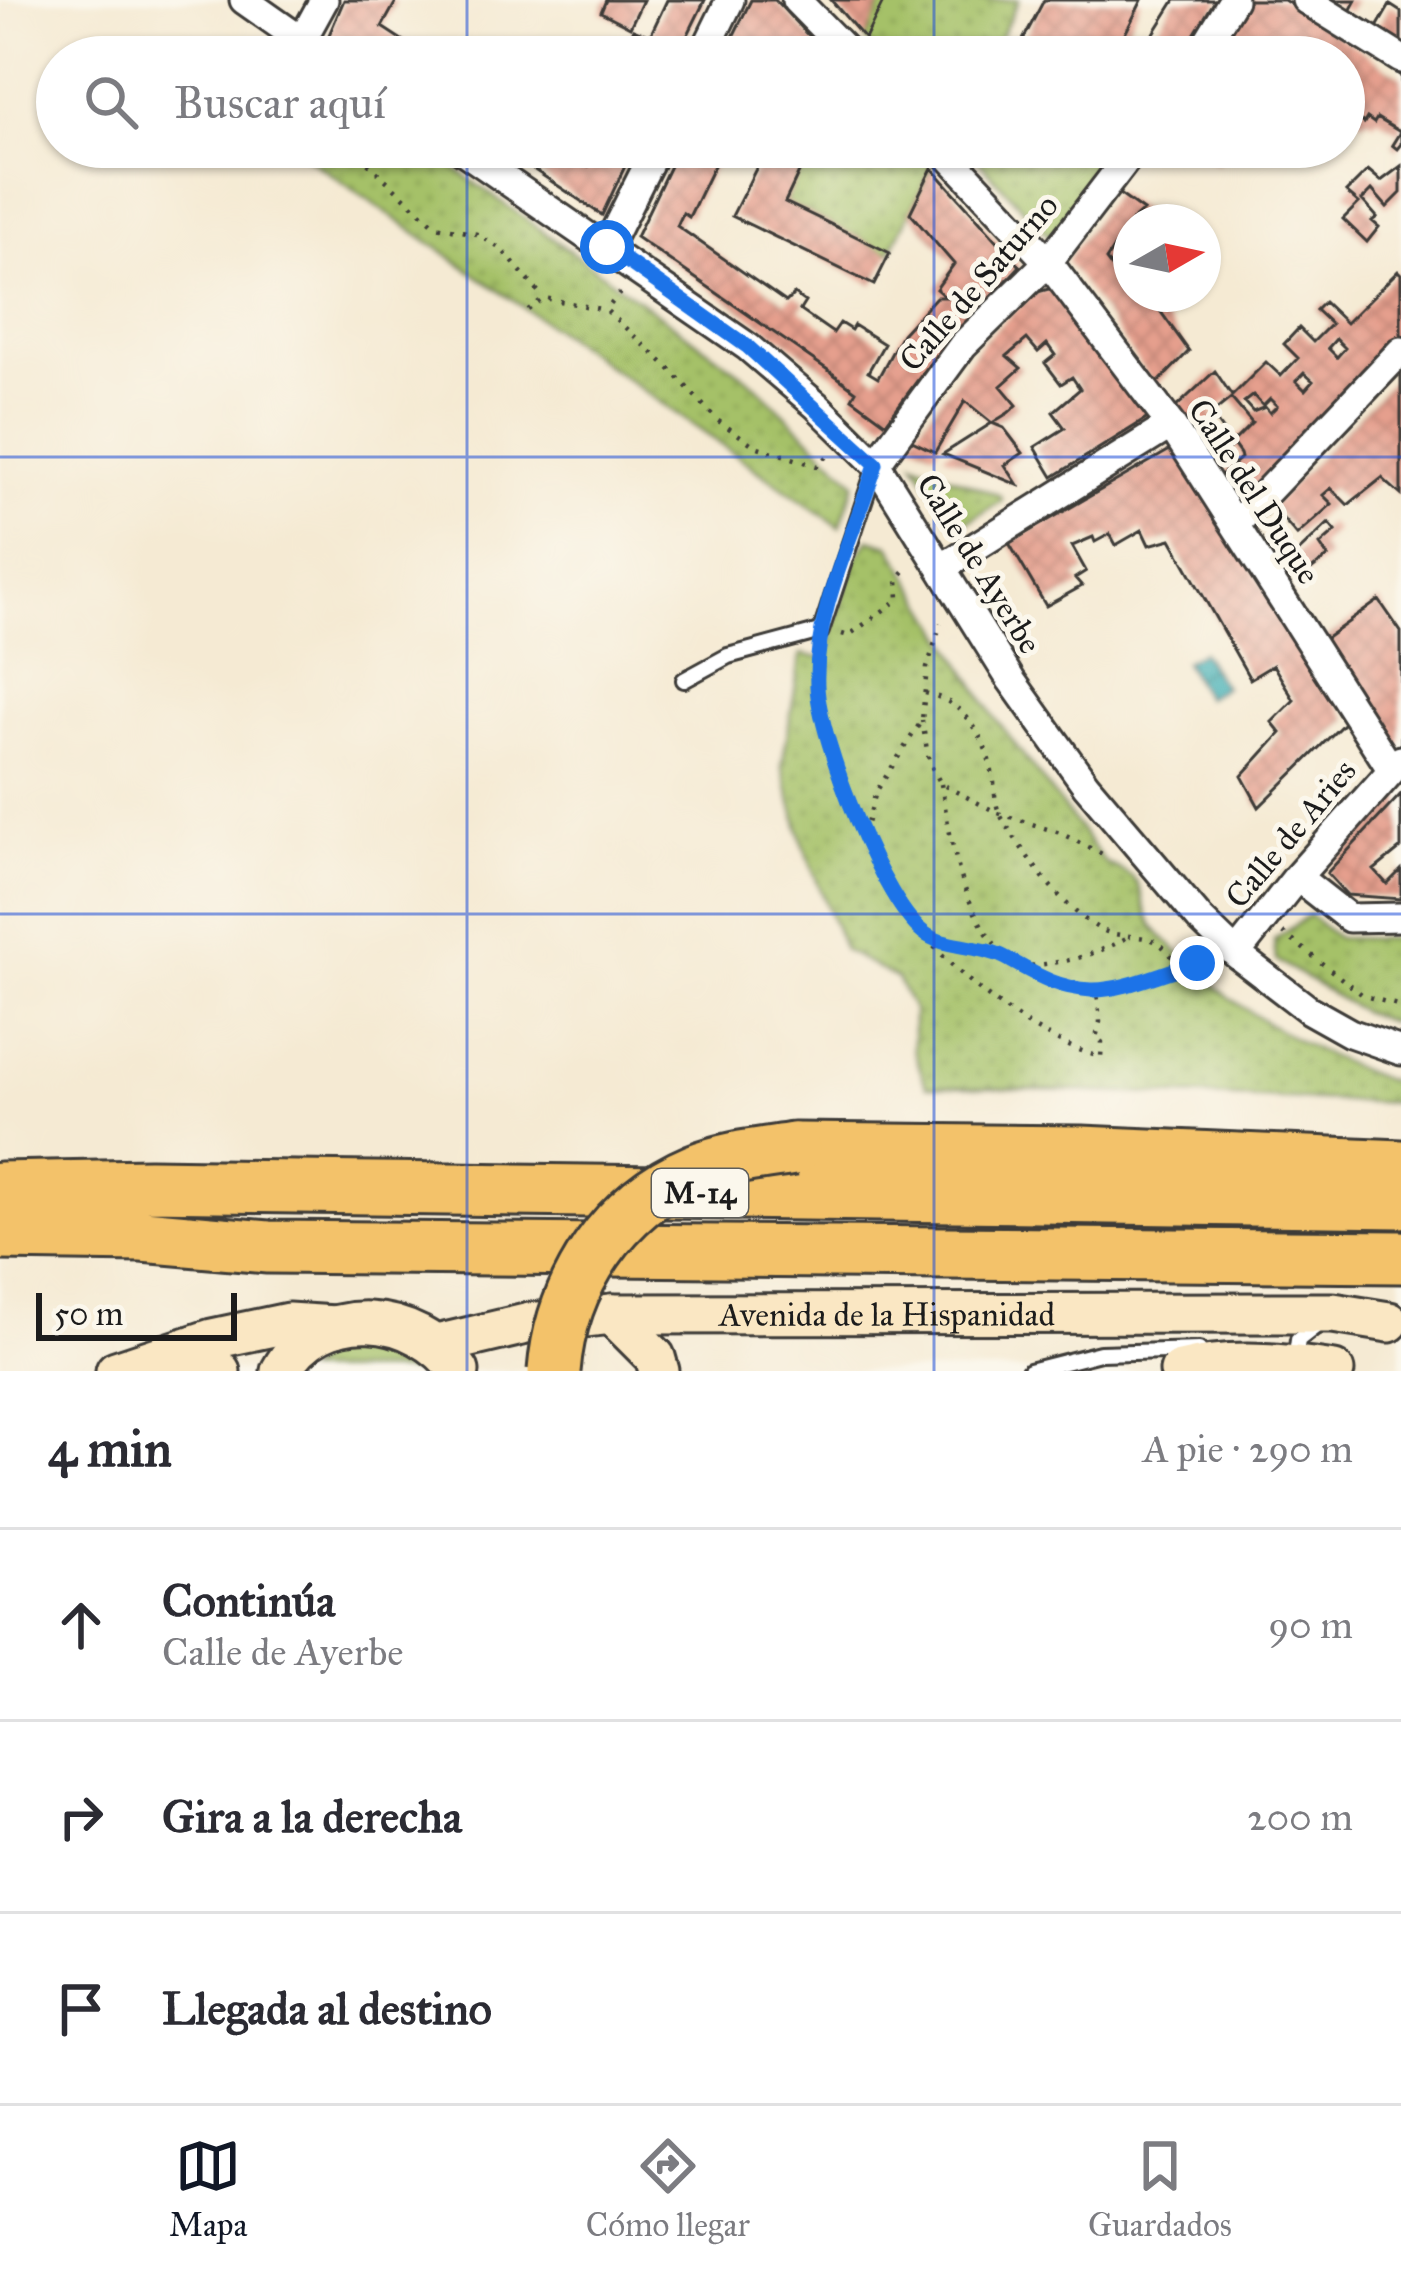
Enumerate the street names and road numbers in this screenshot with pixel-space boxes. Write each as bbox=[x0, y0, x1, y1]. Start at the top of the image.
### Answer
street label: Calle de Saturno bbox=[891, 186, 1067, 379]
street label: Calle del Duque bbox=[1180, 392, 1329, 591]
street label: Calle de Ayerbe bbox=[908, 466, 1050, 661]
street label: Calle de Aries bbox=[1217, 751, 1365, 916]
road number: M-14 bbox=[652, 1169, 748, 1217]
street label: Avenida de la Hispanidad bbox=[717, 1294, 1055, 1335]

